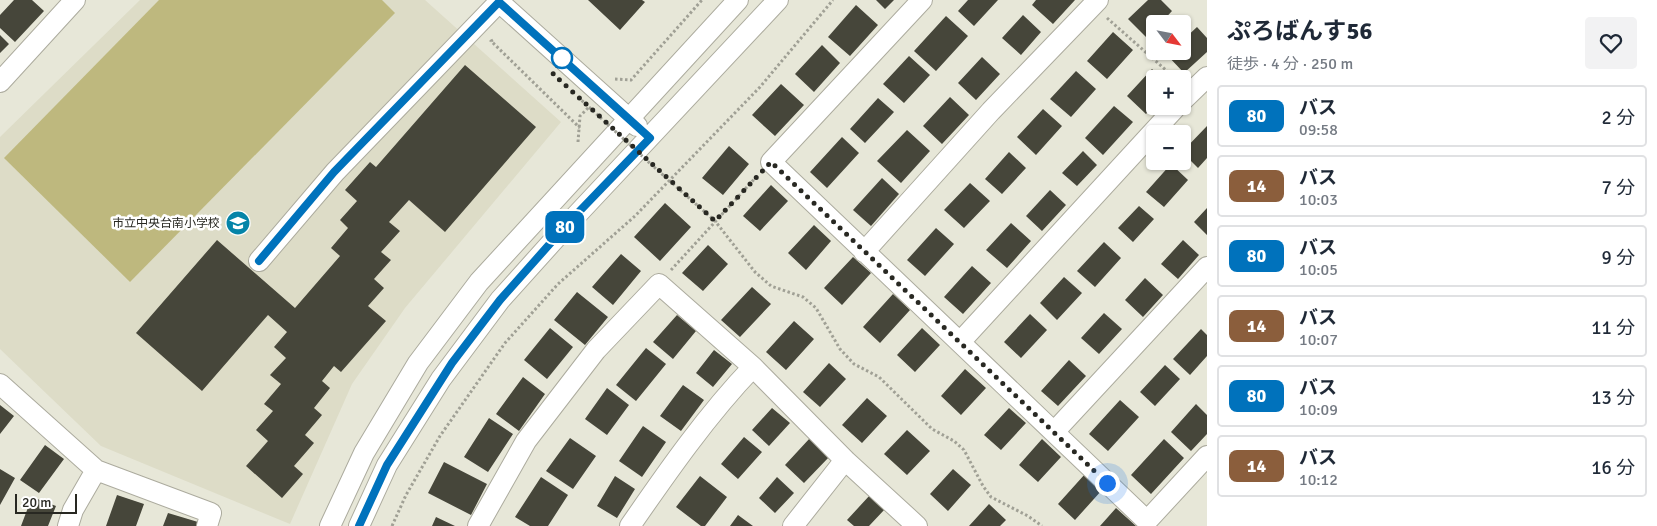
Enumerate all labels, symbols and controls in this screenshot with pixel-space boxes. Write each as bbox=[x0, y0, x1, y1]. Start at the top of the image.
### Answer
north arrow bbox=[1146, 15, 1191, 60]
map controls bbox=[1146, 15, 1191, 170]
text: ぷろばんす56 bbox=[1227, 16, 1372, 46]
button: heart bbox=[1585, 17, 1637, 69]
unlabelled marker bbox=[551, 47, 573, 69]
text: 徒歩 · 4 分 · 250 m bbox=[1227, 54, 1353, 74]
button: + bbox=[1146, 70, 1191, 115]
text: バス bbox=[1299, 96, 1337, 120]
text: 80 bbox=[1247, 105, 1266, 127]
text: 2 分 bbox=[1602, 106, 1635, 130]
text: 09:58 bbox=[1299, 120, 1338, 140]
button: − bbox=[1146, 125, 1191, 170]
text: バス bbox=[1299, 166, 1337, 190]
text: 14 bbox=[1247, 175, 1266, 197]
text: 7 分 bbox=[1602, 176, 1635, 200]
text: 10:03 bbox=[1299, 190, 1338, 210]
school or university icon: 市立中央台南小学校 bbox=[225, 210, 251, 236]
line badge: 80 bbox=[542, 211, 588, 243]
place label: 市立中央台南小学校 bbox=[112, 216, 220, 231]
text: 80 bbox=[555, 216, 575, 238]
text: バス bbox=[1299, 236, 1337, 260]
text: 80 bbox=[1247, 245, 1266, 267]
text: 9 分 bbox=[1602, 246, 1635, 270]
text: 10:05 bbox=[1299, 260, 1338, 280]
text: バス bbox=[1299, 306, 1337, 330]
text: 14 bbox=[1247, 315, 1266, 337]
text: 11 分 bbox=[1591, 316, 1635, 340]
text: 10:07 bbox=[1299, 330, 1338, 350]
text: バス bbox=[1299, 376, 1337, 400]
text: 80 bbox=[1247, 385, 1266, 407]
text: 13 分 bbox=[1591, 386, 1635, 410]
text: 10:09 bbox=[1299, 400, 1338, 420]
text: バス bbox=[1299, 446, 1337, 470]
text: 14 bbox=[1247, 455, 1266, 477]
text: 16 分 bbox=[1591, 456, 1635, 480]
text: 10:12 bbox=[1299, 470, 1338, 490]
your location bbox=[1095, 471, 1120, 496]
scale bar bbox=[15, 491, 78, 514]
text: 20 m bbox=[22, 494, 51, 511]

